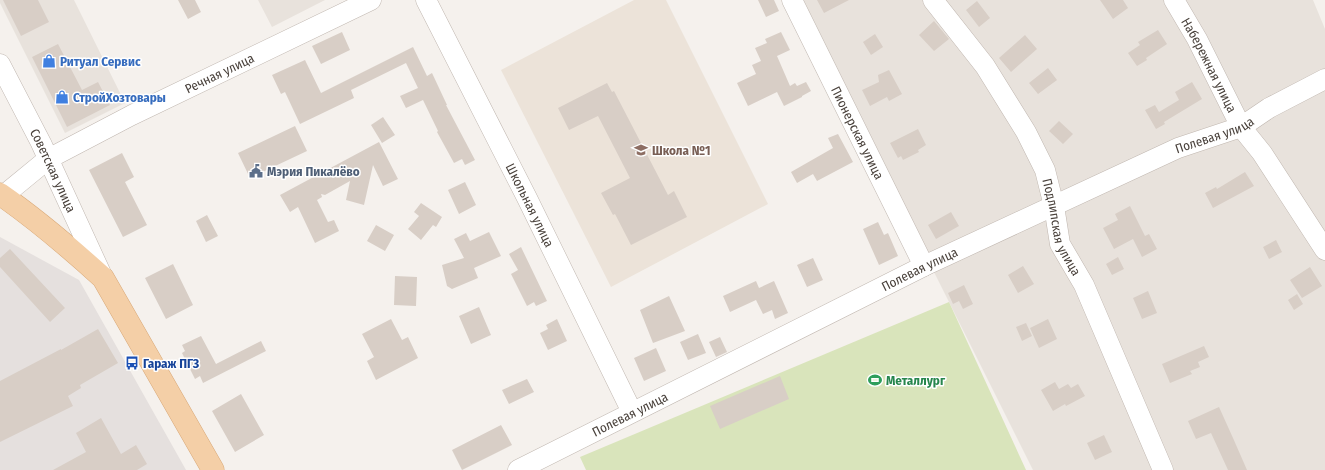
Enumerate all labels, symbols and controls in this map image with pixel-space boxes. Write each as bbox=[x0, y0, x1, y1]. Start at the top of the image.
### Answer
street label: Набережная улица bbox=[1179, 15, 1240, 115]
street label: Речная улица bbox=[182, 50, 256, 96]
shop icon: Ритуал Сервис bbox=[41, 53, 57, 69]
place label: Ритуал Сервис bbox=[60, 54, 141, 69]
street label: Пионерская улица bbox=[828, 84, 887, 182]
shop icon: СтройХозтовары bbox=[54, 89, 70, 105]
place label: СтройХозтовары bbox=[73, 90, 166, 105]
street label: Полевая улица bbox=[1173, 113, 1256, 156]
street label: Советская улица bbox=[27, 126, 79, 215]
school or university icon: Школа №1 bbox=[633, 142, 649, 158]
place label: Школа №1 bbox=[652, 143, 711, 158]
street label: Школьная улица bbox=[503, 161, 557, 249]
public building icon: Мэрия Пикалёво bbox=[248, 163, 264, 179]
place label: Мэрия Пикалёво bbox=[267, 164, 360, 179]
street label: Подлипская улица bbox=[1040, 177, 1084, 278]
street label: Полевая улица bbox=[879, 244, 960, 294]
bus stop icon: Гараж ПГЗ bbox=[124, 355, 140, 371]
place label: Гараж ПГЗ bbox=[143, 356, 200, 371]
sports icon: Металлург bbox=[867, 372, 883, 388]
place label: Металлург bbox=[886, 373, 946, 388]
street label: Полевая улица bbox=[589, 389, 670, 439]

